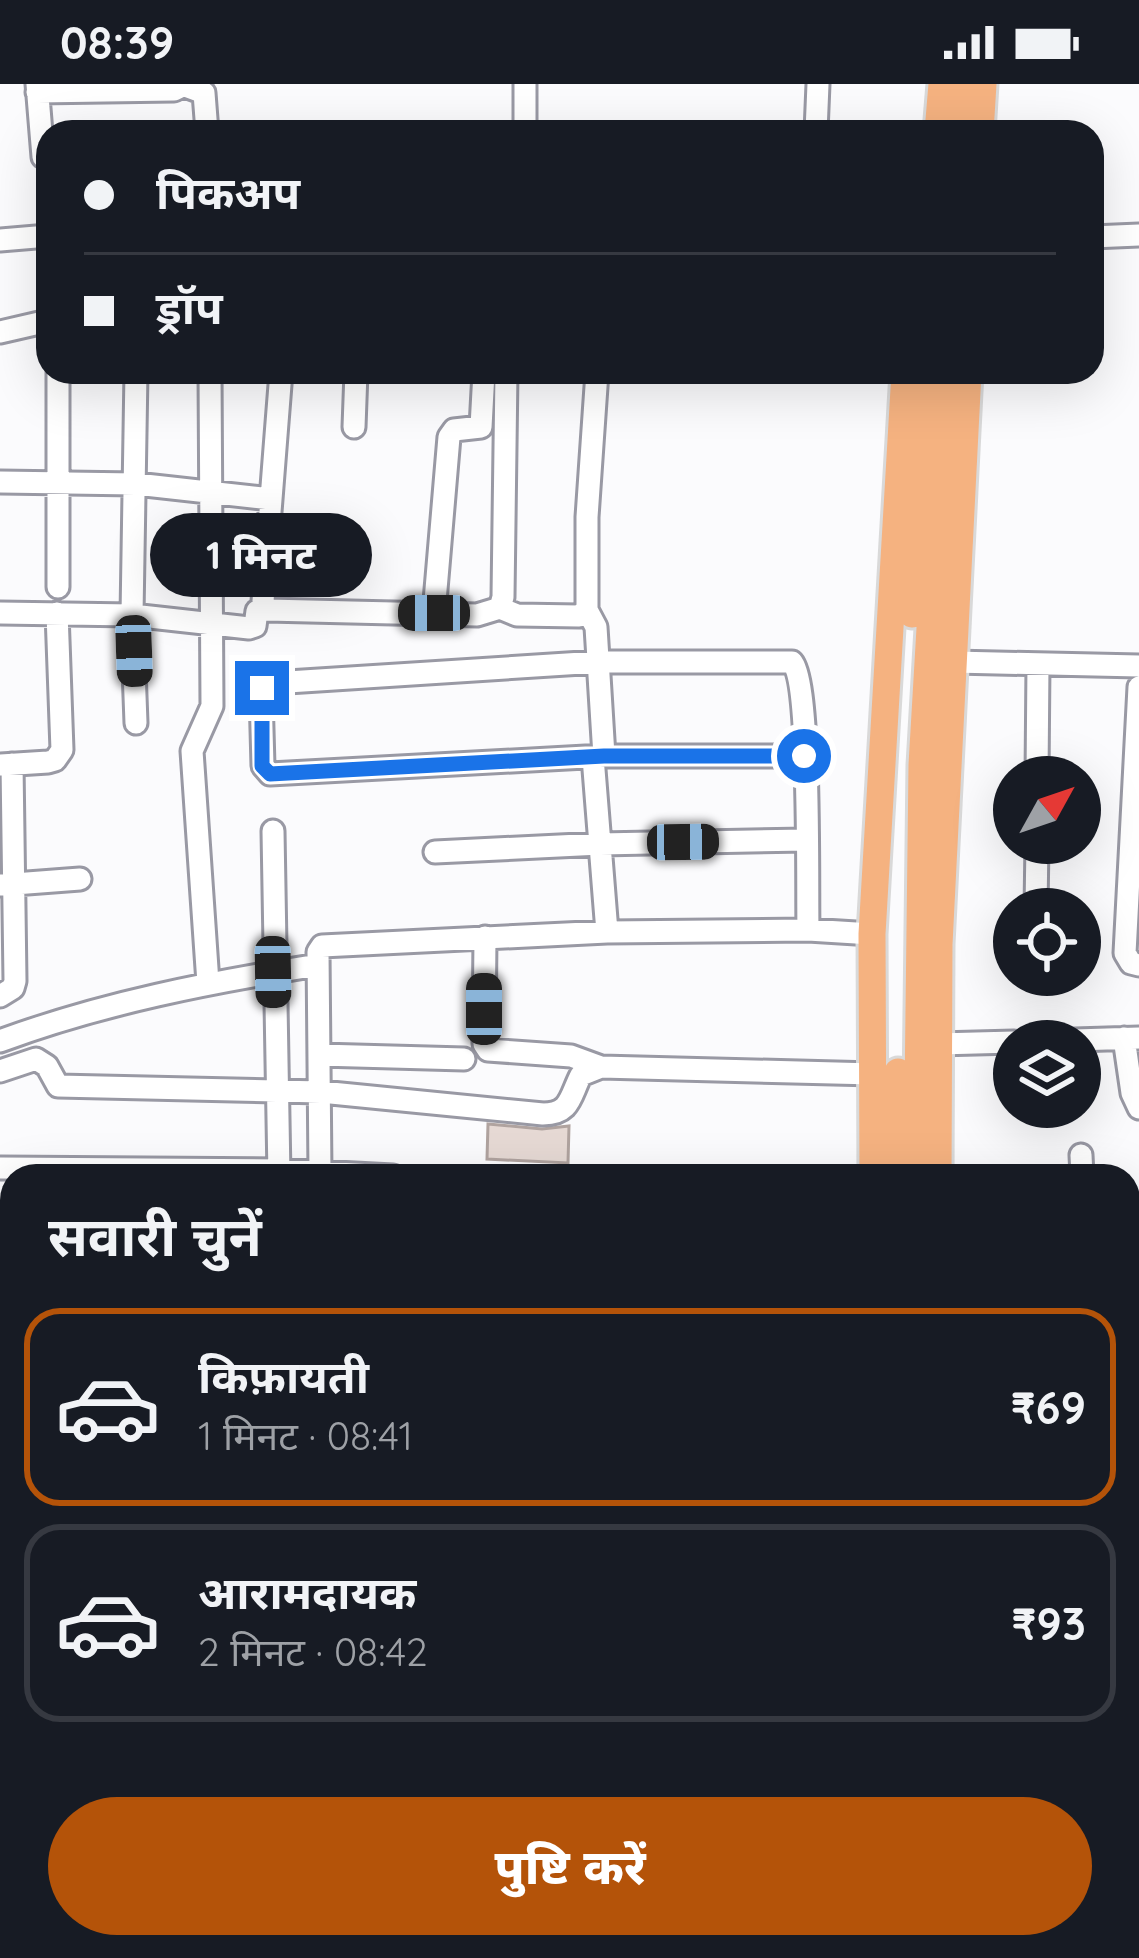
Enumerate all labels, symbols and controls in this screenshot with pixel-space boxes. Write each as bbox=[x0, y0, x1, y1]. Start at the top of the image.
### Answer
text: 08:39 bbox=[60, 14, 174, 70]
text: पिकअप bbox=[156, 164, 300, 220]
text: ड्रॉप bbox=[156, 279, 223, 335]
callout: 1 मिनट bbox=[151, 514, 373, 598]
text: 1 मिनट bbox=[206, 530, 316, 579]
car bbox=[398, 595, 470, 631]
car bbox=[115, 614, 153, 688]
route end bbox=[235, 661, 289, 715]
route start bbox=[777, 729, 831, 783]
north arrow bbox=[993, 756, 1101, 864]
map controls bbox=[993, 756, 1101, 1128]
car bbox=[647, 823, 719, 861]
button: locate bbox=[993, 888, 1101, 996]
car bbox=[254, 936, 292, 1008]
car bbox=[466, 973, 502, 1045]
button: layers bbox=[993, 1020, 1101, 1128]
text: सवारी चुनें bbox=[48, 1202, 262, 1270]
text: किफ़ायती bbox=[198, 1348, 369, 1404]
icon: car bbox=[54, 1353, 162, 1461]
text: ₹69 bbox=[1011, 1379, 1086, 1435]
text: 1 मिनट · 08:41 bbox=[198, 1411, 413, 1460]
text: आरामदायक bbox=[198, 1564, 416, 1620]
icon: car bbox=[54, 1569, 162, 1677]
text: ₹93 bbox=[1011, 1595, 1086, 1651]
text: 2 मिनट · 08:42 bbox=[198, 1627, 428, 1676]
button: पुष्टि करें bbox=[48, 1797, 1092, 1935]

